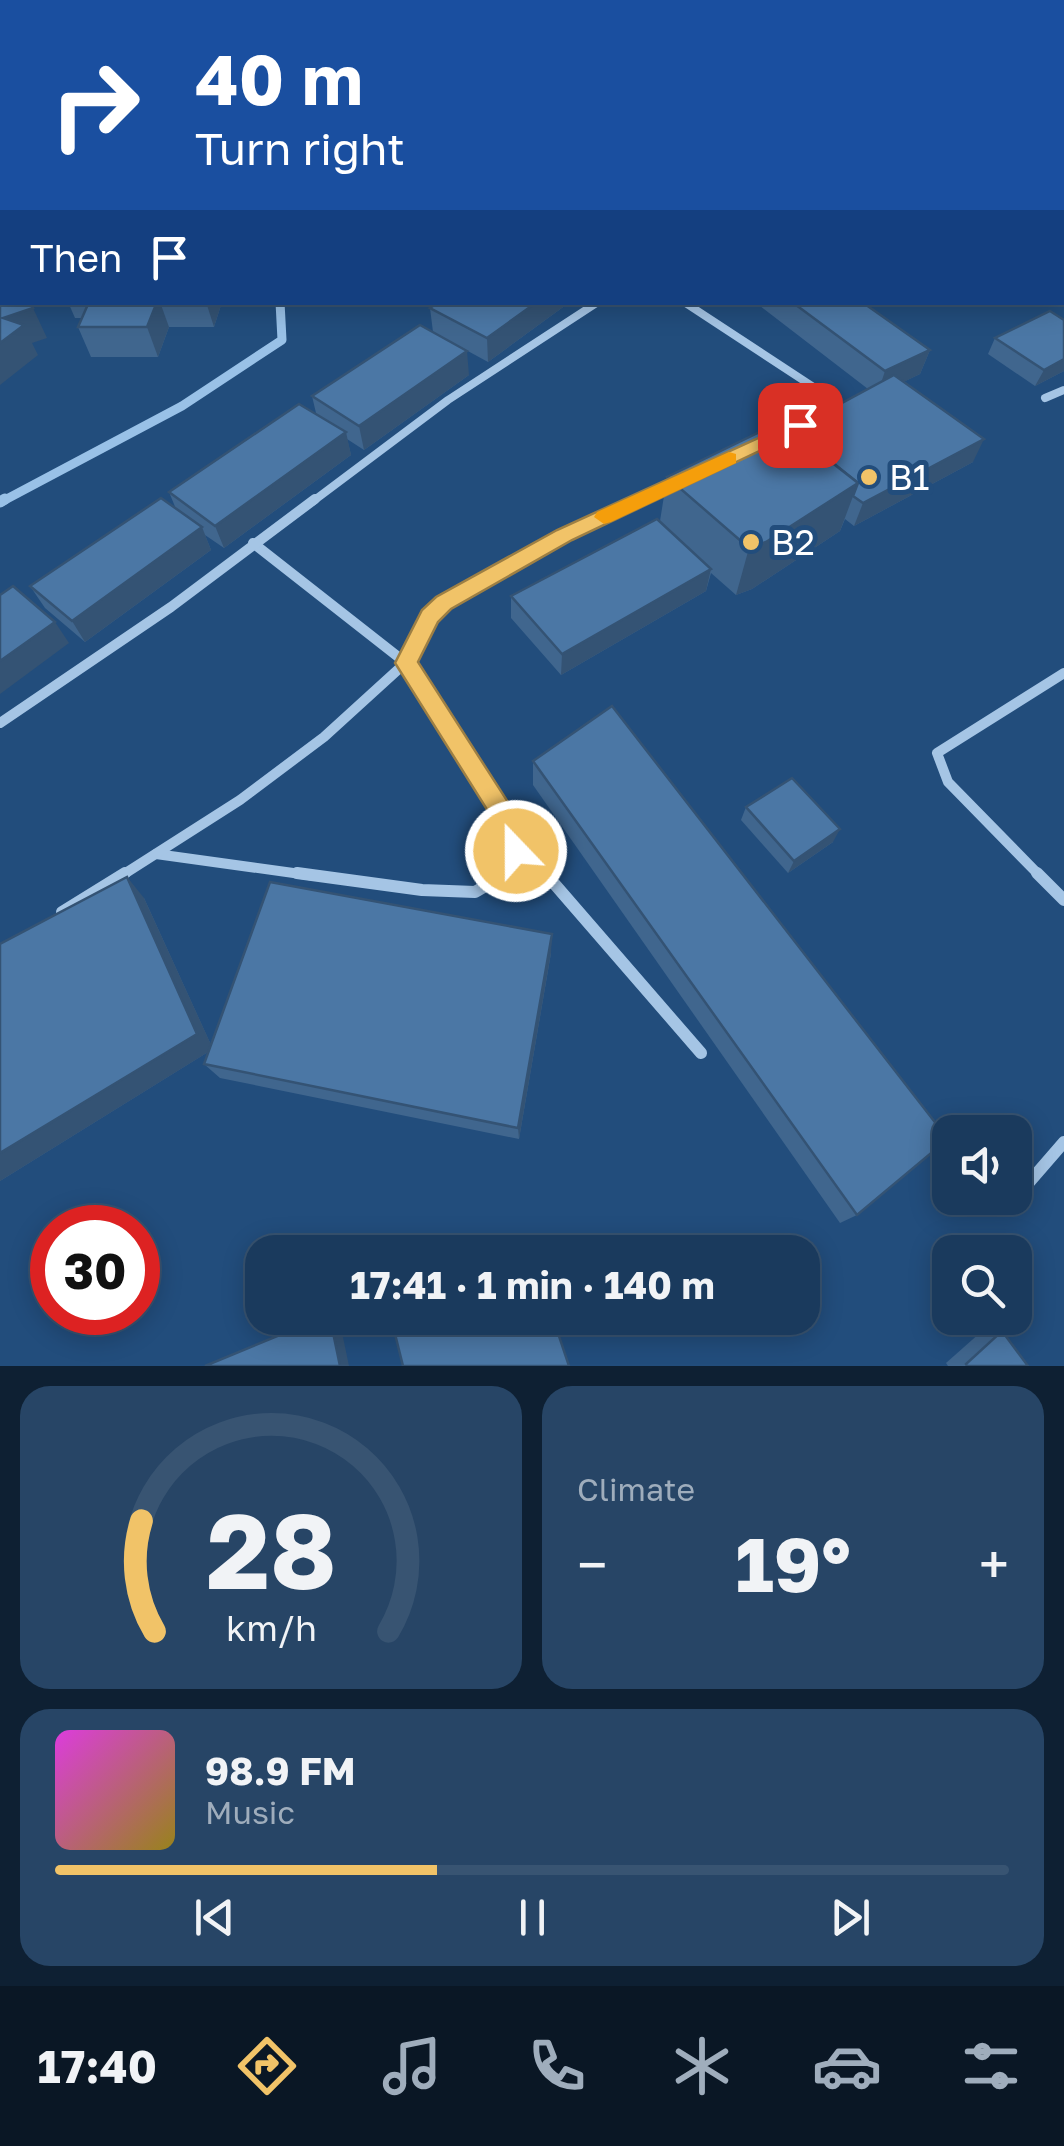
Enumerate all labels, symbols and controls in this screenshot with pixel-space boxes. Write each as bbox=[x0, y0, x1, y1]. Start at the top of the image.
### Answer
text: 40 m bbox=[195, 36, 363, 120]
icon: right bbox=[30, 40, 160, 170]
text: Turn right bbox=[195, 121, 405, 175]
icon: arrive bbox=[142, 230, 197, 285]
text: Then bbox=[30, 235, 122, 280]
pin bbox=[758, 383, 843, 468]
icon: arrive bbox=[773, 398, 828, 453]
place label: B1 bbox=[889, 456, 929, 498]
marker: B1 bbox=[858, 466, 880, 488]
place label: B2 bbox=[771, 521, 815, 563]
marker: B2 bbox=[740, 531, 762, 553]
position arrow bbox=[464, 799, 568, 903]
map controls bbox=[932, 1115, 1032, 1335]
button: sound bbox=[932, 1115, 1032, 1215]
speed limit sign: 30 bbox=[30, 1205, 160, 1335]
button: search bbox=[932, 1235, 1032, 1335]
text: 17:41 · 1 min · 140 m bbox=[350, 1262, 715, 1307]
text: Climate bbox=[577, 1470, 695, 1508]
text: 28 bbox=[206, 1487, 336, 1612]
text: 19° bbox=[735, 1518, 851, 1609]
text: − bbox=[577, 1531, 607, 1597]
text: + bbox=[979, 1531, 1009, 1597]
text: km/h bbox=[226, 1606, 316, 1649]
text: 98.9 FM bbox=[205, 1748, 356, 1793]
text: Music bbox=[205, 1793, 295, 1831]
icon: previous bbox=[187, 1890, 242, 1945]
icon: pause bbox=[505, 1890, 560, 1945]
icon: next bbox=[823, 1890, 878, 1945]
icon: directions bbox=[232, 2031, 302, 2101]
icon: music bbox=[377, 2031, 447, 2101]
icon: phone bbox=[522, 2031, 592, 2101]
icon: climate bbox=[667, 2031, 737, 2101]
icon: car bbox=[812, 2031, 882, 2101]
icon: filters bbox=[956, 2031, 1026, 2101]
text: 17:40 bbox=[37, 2039, 157, 2093]

